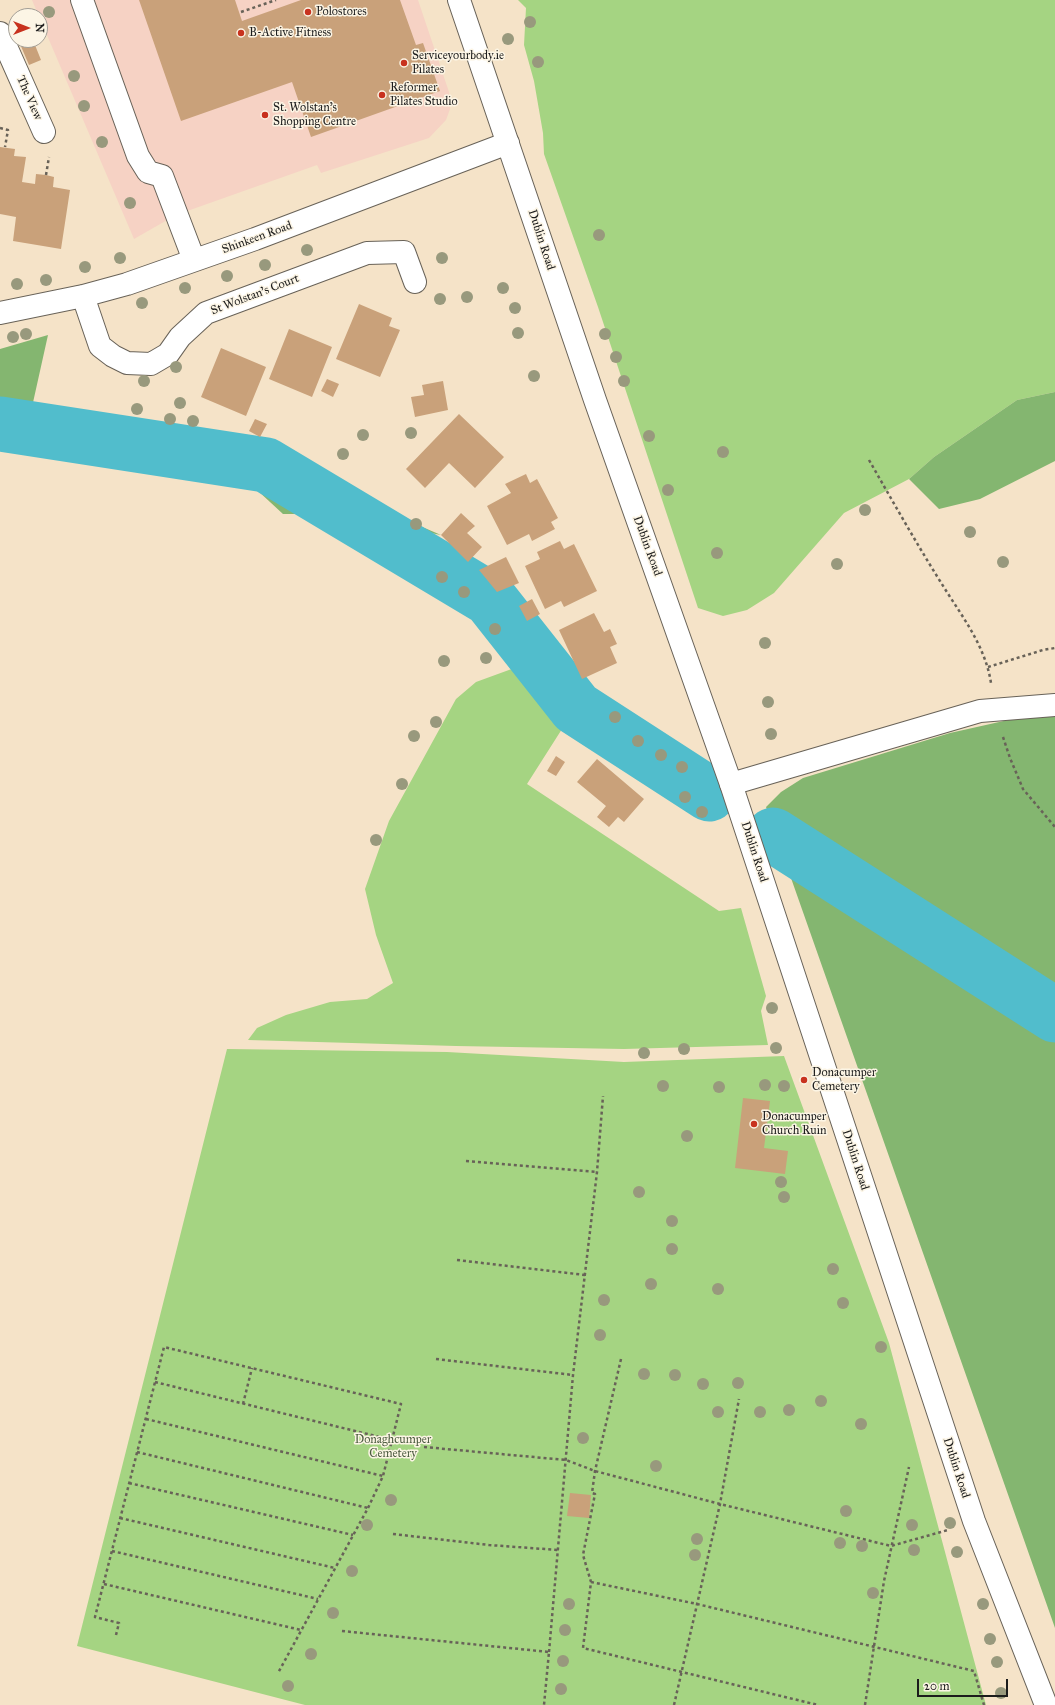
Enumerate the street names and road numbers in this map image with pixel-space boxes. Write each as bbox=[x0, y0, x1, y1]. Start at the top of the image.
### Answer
street label: The View bbox=[13, 74, 45, 122]
street label: Dublin Road bbox=[524, 208, 558, 272]
street label: Shinkeen Road bbox=[220, 219, 294, 257]
street label: St Wolstan's Court bbox=[209, 272, 301, 318]
street label: Dublin Road bbox=[629, 514, 665, 578]
street label: Dublin Road bbox=[737, 820, 771, 884]
street label: Dublin Road bbox=[838, 1128, 872, 1192]
street label: Dublin Road bbox=[939, 1436, 973, 1500]

